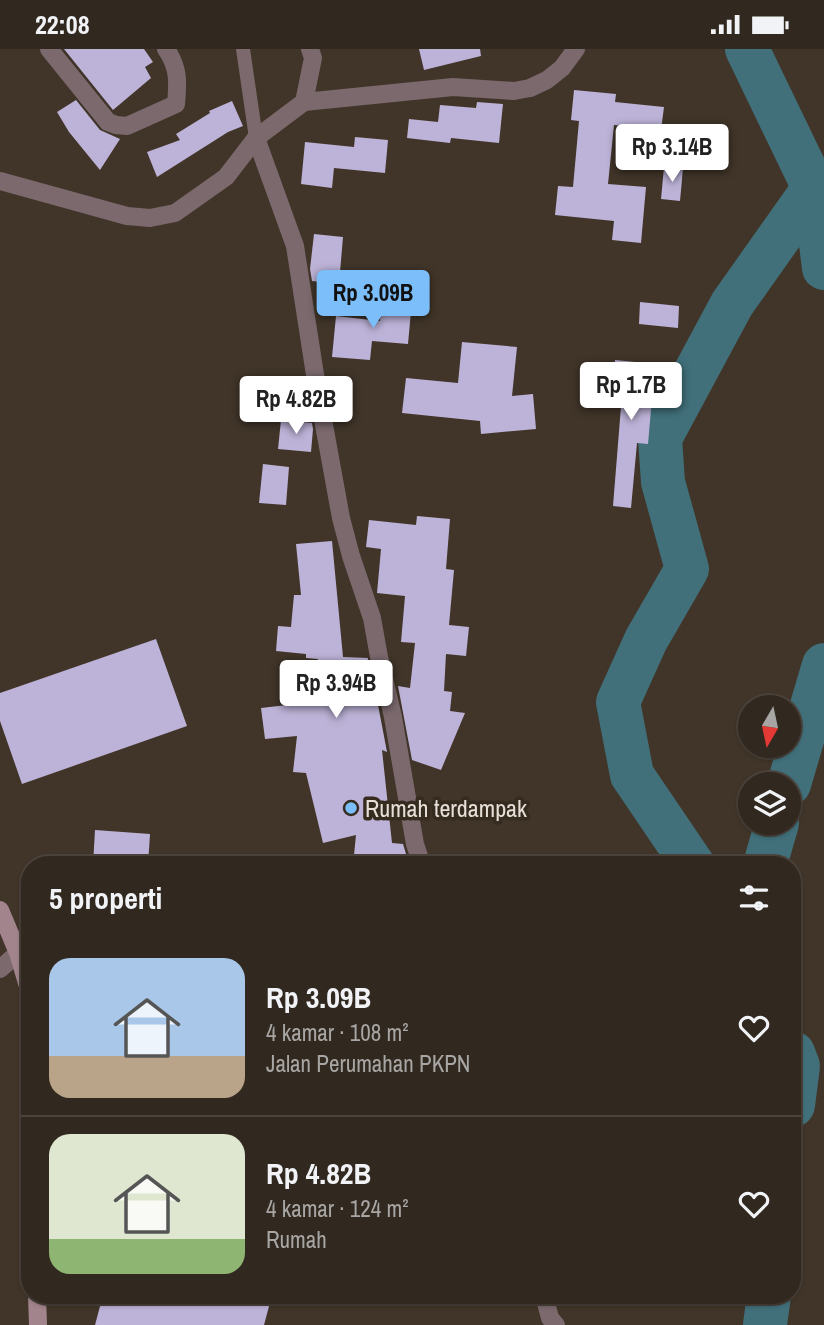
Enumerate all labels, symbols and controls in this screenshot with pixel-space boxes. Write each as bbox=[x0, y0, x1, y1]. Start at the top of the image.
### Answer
text: 22:08 bbox=[35, 7, 90, 42]
pin: Rp 3.14B bbox=[600, 125, 744, 184]
text: Rp 3.14B bbox=[632, 131, 712, 162]
pin: Rp 3.09B bbox=[301, 271, 445, 330]
text: Rp 3.09B bbox=[333, 277, 413, 308]
pin: Rp 1.7B bbox=[566, 363, 696, 422]
text: Rp 1.7B bbox=[596, 369, 666, 400]
pin: Rp 4.82B bbox=[224, 377, 368, 436]
text: Rp 4.82B bbox=[256, 383, 336, 414]
pin: Rp 3.94B bbox=[264, 661, 408, 720]
text: Rp 3.94B bbox=[296, 667, 376, 698]
north arrow bbox=[738, 695, 802, 758]
map controls bbox=[738, 695, 801, 835]
button: layers bbox=[738, 772, 801, 835]
place label: Rumah terdampak bbox=[365, 792, 527, 824]
marker: Rumah terdampak bbox=[343, 800, 359, 816]
text: 5 properti bbox=[49, 878, 162, 918]
icon: filters bbox=[735, 879, 773, 917]
text: Rp 3.09B bbox=[266, 977, 371, 1017]
icon: home bbox=[105, 986, 189, 1070]
icon: heart bbox=[735, 1009, 773, 1047]
text: 4 kamar · 108 m² bbox=[266, 1017, 409, 1048]
text: Jalan Perumahan PKPN bbox=[266, 1048, 470, 1079]
text: Rp 4.82B bbox=[266, 1153, 371, 1193]
icon: home bbox=[105, 1162, 189, 1246]
icon: heart bbox=[735, 1185, 773, 1223]
text: 4 kamar · 124 m² bbox=[266, 1193, 409, 1224]
text: Rumah bbox=[266, 1224, 327, 1255]

